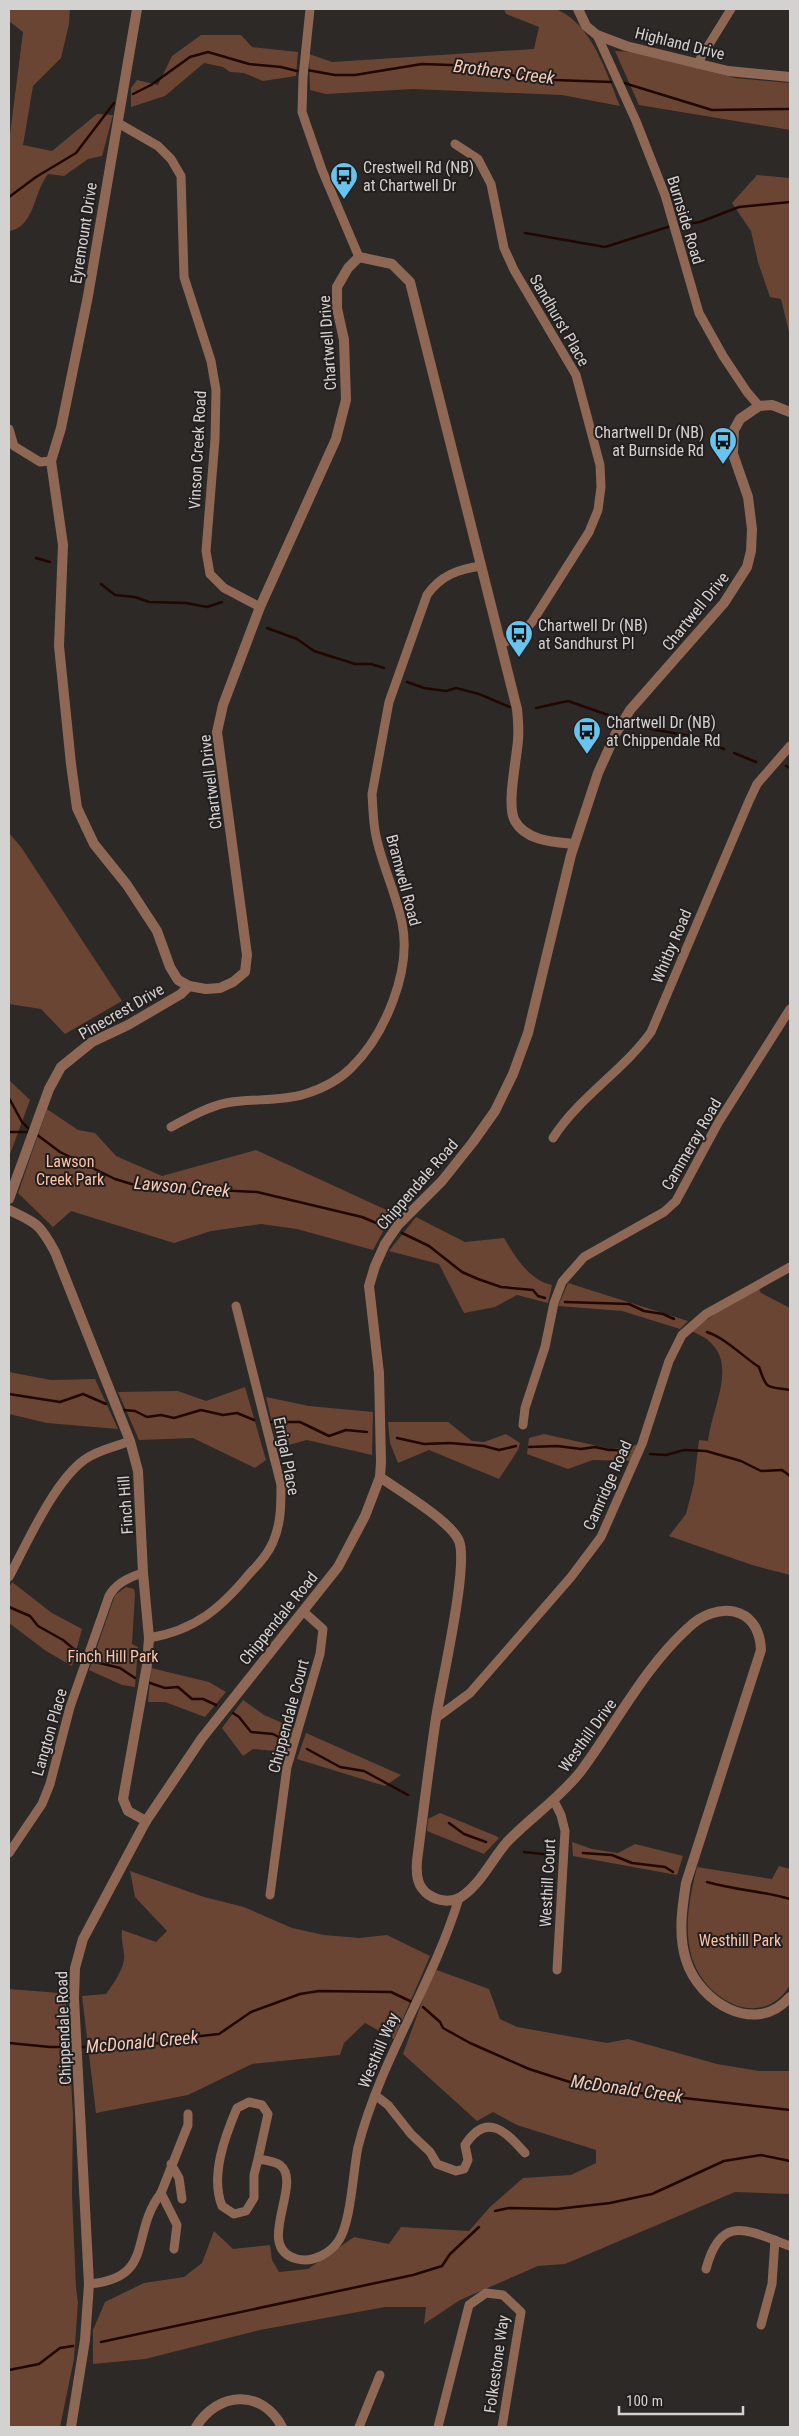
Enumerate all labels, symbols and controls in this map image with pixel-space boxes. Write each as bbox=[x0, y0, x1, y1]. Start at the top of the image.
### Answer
street label: Highland Drive bbox=[633, 23, 727, 64]
water label: Brothers Creek bbox=[452, 55, 557, 88]
place label: Crestwell Rd (NB) at Chartwell Dr bbox=[363, 158, 474, 195]
bus stop icon: Crestwell Rd (NB) at Chartwell Dr bbox=[329, 161, 359, 200]
street label: Burnside Road bbox=[663, 174, 708, 267]
street label: Eyremount Drive bbox=[66, 181, 101, 285]
street label: Sandhurst Place bbox=[526, 271, 593, 370]
street label: Chartwell Drive bbox=[315, 295, 340, 391]
street label: Vinson Creek Road bbox=[185, 390, 210, 510]
place label: Chartwell Dr (NB) at Burnside Rd bbox=[594, 423, 704, 460]
bus stop icon: Chartwell Dr (NB) at Burnside Rd bbox=[708, 426, 738, 465]
street label: Chartwell Drive bbox=[658, 568, 733, 654]
place label: Chartwell Dr (NB) at Sandhurst Pl bbox=[538, 616, 648, 653]
bus stop icon: Chartwell Dr (NB) at Sandhurst Pl bbox=[504, 619, 534, 658]
place label: Chartwell Dr (NB) at Chippendale Rd bbox=[606, 713, 720, 750]
bus stop icon: Chartwell Dr (NB) at Chippendale Rd bbox=[572, 716, 602, 755]
street label: Chartwell Drive bbox=[195, 733, 226, 830]
street label: Bramwell Road bbox=[382, 832, 425, 928]
street label: Whitby Road bbox=[647, 906, 696, 986]
street label: Pinecrest Drive bbox=[75, 979, 167, 1043]
street label: Cammeray Road bbox=[657, 1095, 725, 1194]
street label: Chippendale Road bbox=[373, 1135, 462, 1234]
park label: Lawson Creek Park bbox=[36, 1152, 105, 1189]
water label: Lawson Creek bbox=[133, 1172, 232, 1201]
street label: Errigal Place bbox=[270, 1415, 303, 1497]
street label: Camridge Road bbox=[579, 1437, 636, 1533]
street label: Finch Hill bbox=[114, 1475, 137, 1535]
street label: Chippendale Road bbox=[235, 1568, 322, 1669]
park label: Finch Hill Park bbox=[67, 1647, 159, 1666]
street label: Chippendale Court bbox=[264, 1657, 313, 1775]
street label: Langton Place bbox=[28, 1686, 71, 1778]
street label: Westhill Drive bbox=[554, 1695, 620, 1776]
street label: Westhill Court bbox=[536, 1838, 559, 1928]
park label: Westhill Park bbox=[699, 1931, 782, 1950]
street label: Chippendale Road bbox=[52, 1971, 75, 2085]
street label: Westhill Way bbox=[354, 2009, 403, 2091]
water label: McDonald Creek bbox=[85, 2026, 200, 2057]
water label: McDonald Creek bbox=[570, 2070, 686, 2107]
street label: Folkestone Way bbox=[480, 2314, 513, 2414]
scale bar bbox=[619, 2384, 743, 2416]
text: 100 m bbox=[626, 2392, 663, 2410]

